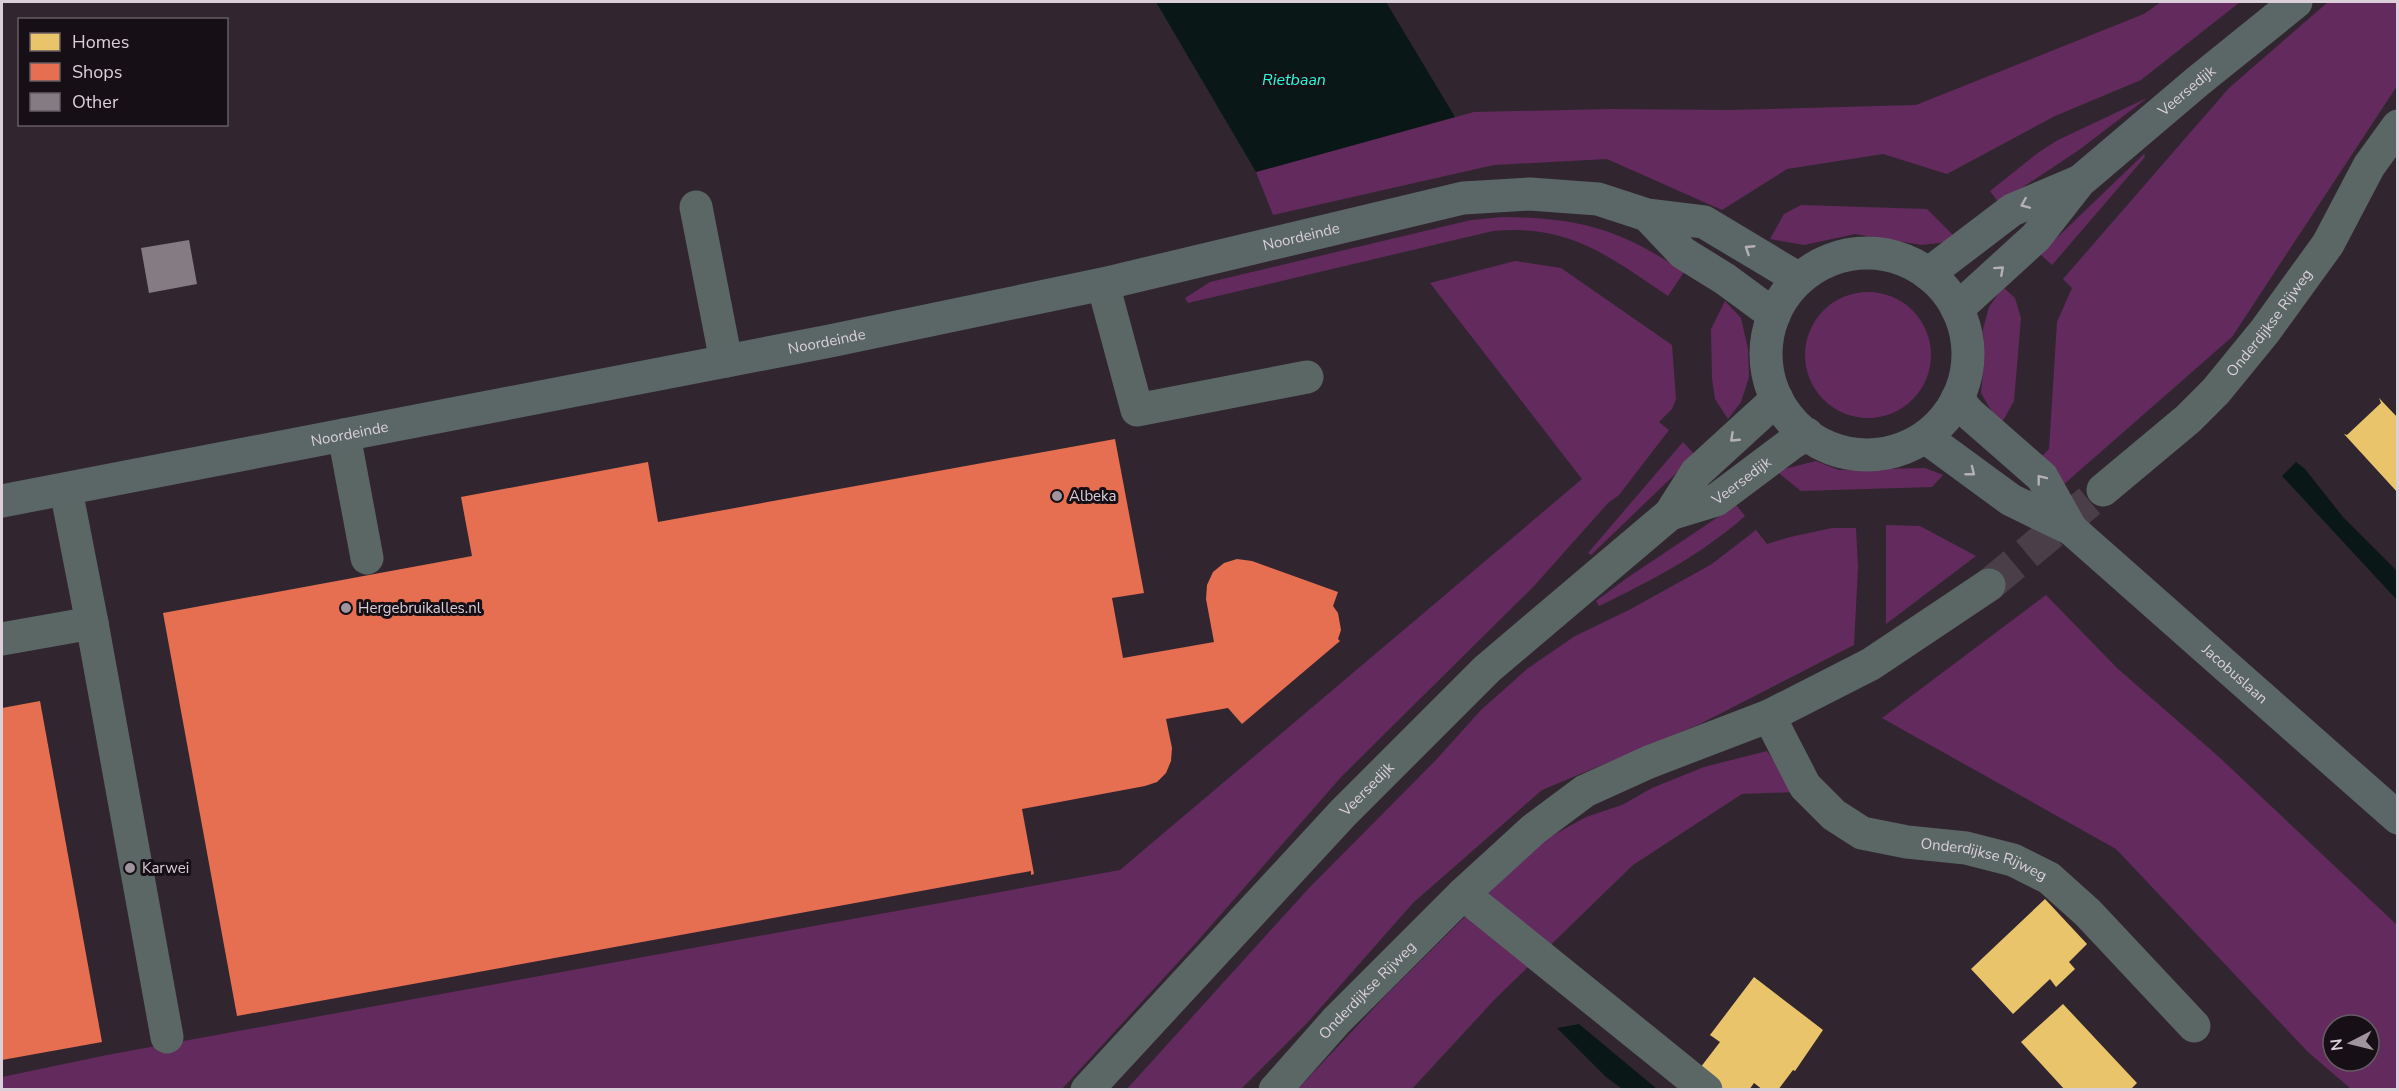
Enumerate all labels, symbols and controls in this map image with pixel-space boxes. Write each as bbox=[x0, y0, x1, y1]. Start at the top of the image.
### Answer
legend bbox=[18, 18, 228, 126]
text: Homes bbox=[72, 30, 129, 54]
text: Shops bbox=[72, 60, 122, 84]
street label: Veersedijk bbox=[2153, 60, 2220, 121]
water label: Rietbaan bbox=[1262, 69, 1326, 91]
text: Other bbox=[72, 90, 119, 114]
one-way arrow bbox=[2021, 197, 2032, 209]
street label: Noordeinde bbox=[1261, 218, 1342, 256]
one-way arrow bbox=[1745, 245, 1756, 256]
street label: Onderdijkse Rijweg bbox=[2222, 265, 2317, 381]
one-way arrow bbox=[1993, 266, 2004, 277]
street label: Noordeinde bbox=[786, 324, 867, 359]
street label: Noordeinde bbox=[309, 417, 390, 451]
one-way arrow bbox=[1730, 431, 1740, 442]
street label: Veersedijk bbox=[1707, 452, 1776, 510]
one-way arrow bbox=[1965, 465, 1976, 476]
one-way arrow bbox=[2037, 475, 2048, 486]
place label: Albeka bbox=[1069, 486, 1116, 506]
marker: Albeka bbox=[1050, 489, 1064, 503]
place label: Hergebruikalles.nl bbox=[358, 598, 482, 618]
marker: Hergebruikalles.nl bbox=[339, 601, 353, 615]
street label: Jacobuslaan bbox=[2197, 639, 2272, 708]
street label: Veersedijk bbox=[1335, 757, 1399, 821]
street label: Onderdijkse Rijweg bbox=[1920, 833, 2050, 885]
place label: Karwei bbox=[142, 858, 189, 878]
marker: Karwei bbox=[123, 861, 137, 875]
street label: Onderdijkse Rijweg bbox=[1314, 937, 1420, 1044]
north arrow bbox=[2321, 1013, 2381, 1073]
text: N bbox=[2325, 1037, 2349, 1052]

